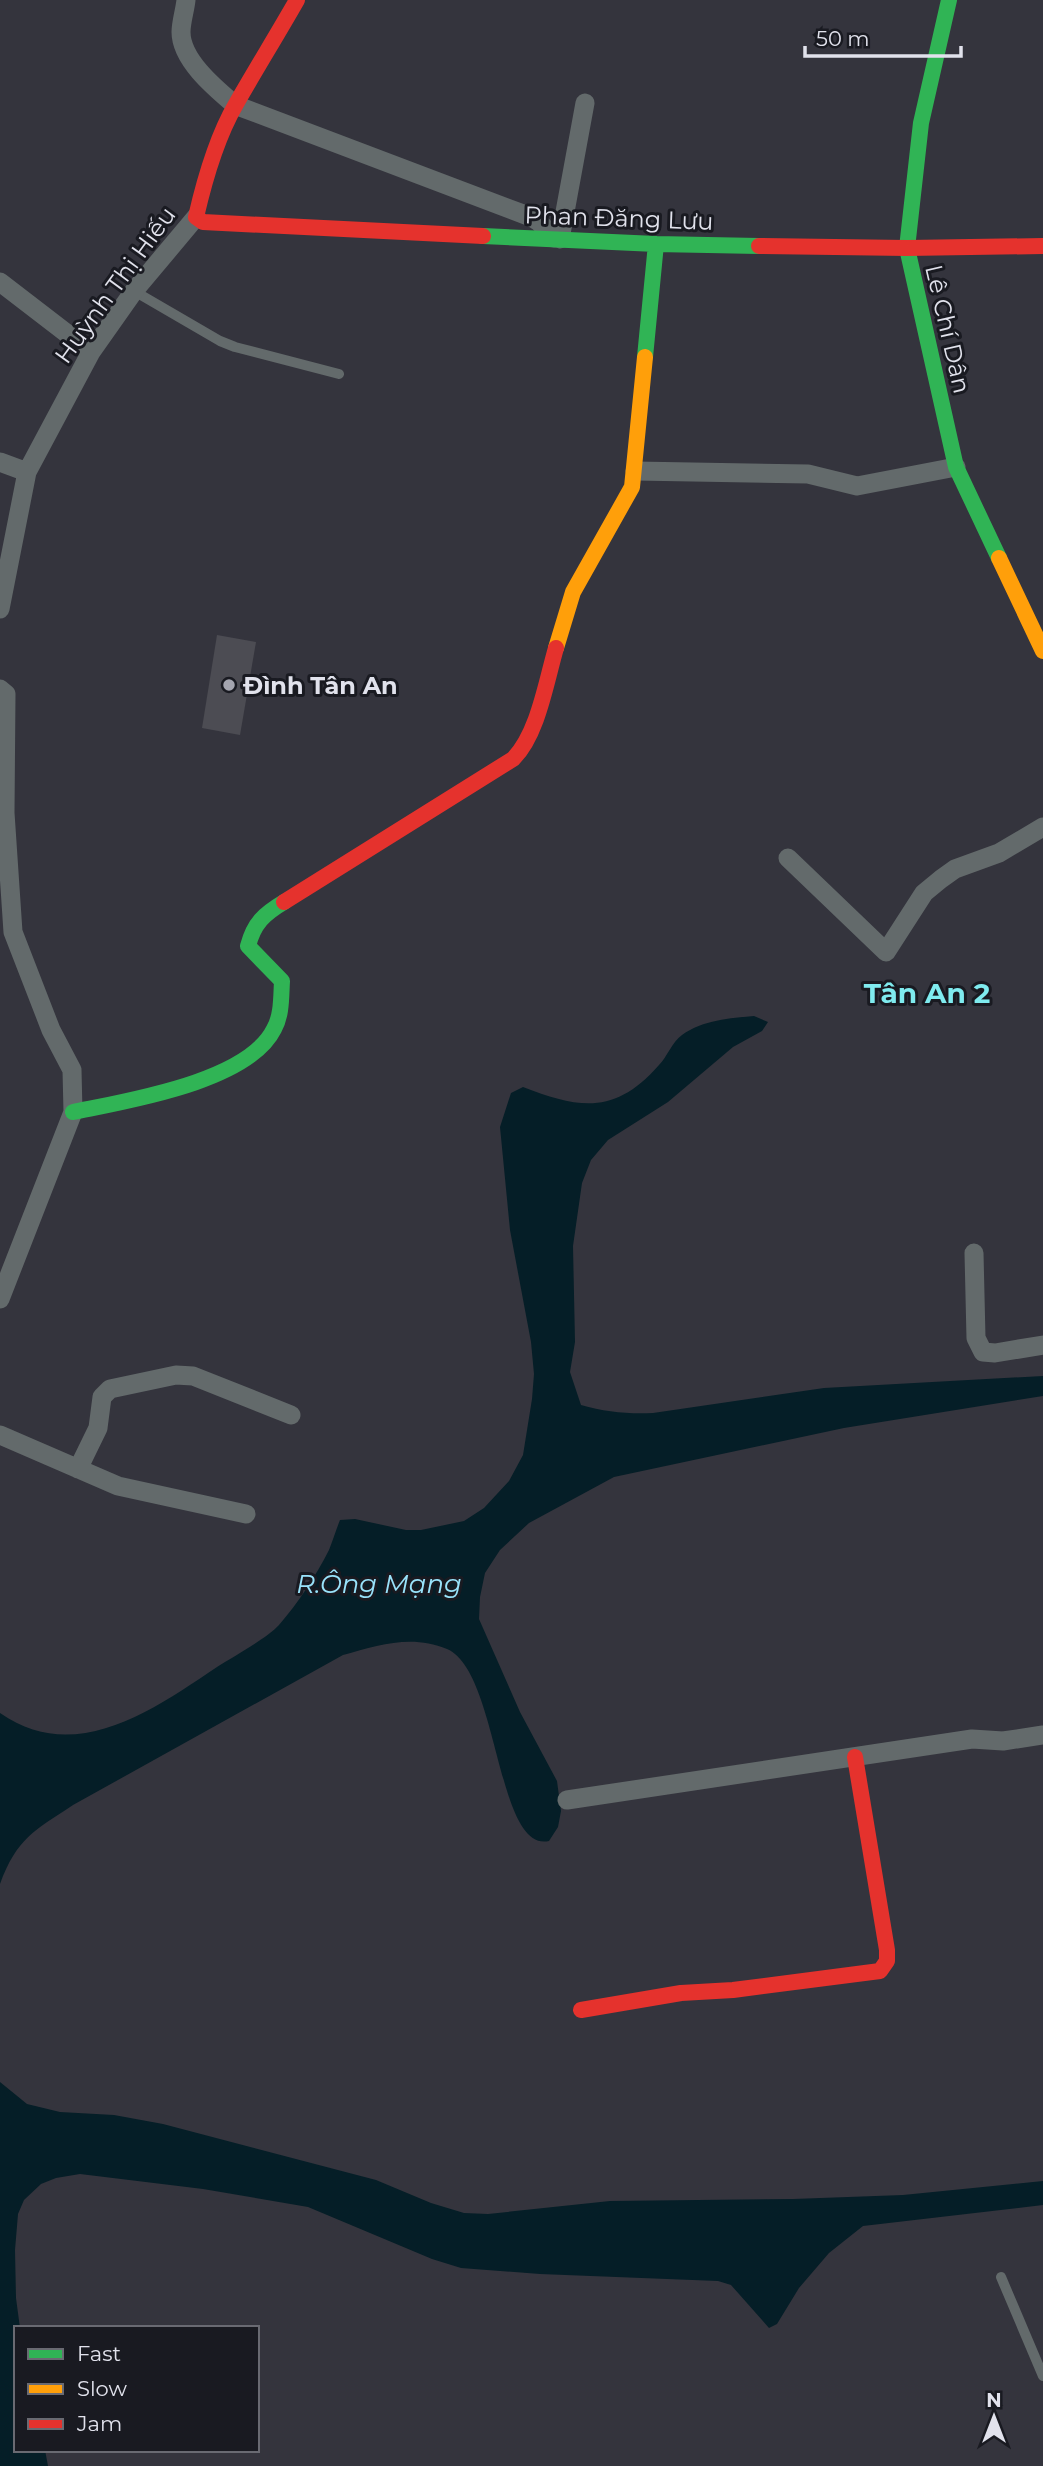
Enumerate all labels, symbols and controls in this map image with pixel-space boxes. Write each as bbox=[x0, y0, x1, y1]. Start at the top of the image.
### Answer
scale bar bbox=[805, 14, 961, 58]
text: 50 m bbox=[816, 26, 870, 51]
street label: Phan Đăng Lưu bbox=[524, 200, 714, 236]
street label: Huỳnh Thị Hiếu bbox=[48, 201, 182, 369]
street label: Lê Chí Dân bbox=[919, 262, 977, 396]
place label: Đình Tân An bbox=[243, 671, 398, 700]
marker: Đình Tân An bbox=[221, 677, 237, 693]
district label: Tân An 2 bbox=[864, 976, 990, 1010]
water label: R.Ông Mạng bbox=[296, 1568, 462, 1600]
legend bbox=[14, 2326, 259, 2452]
text: Fast bbox=[77, 2341, 121, 2366]
text: Slow bbox=[77, 2376, 127, 2401]
north arrow bbox=[959, 2382, 1029, 2452]
text: N bbox=[986, 2389, 1002, 2412]
text: Jam bbox=[76, 2411, 122, 2436]

